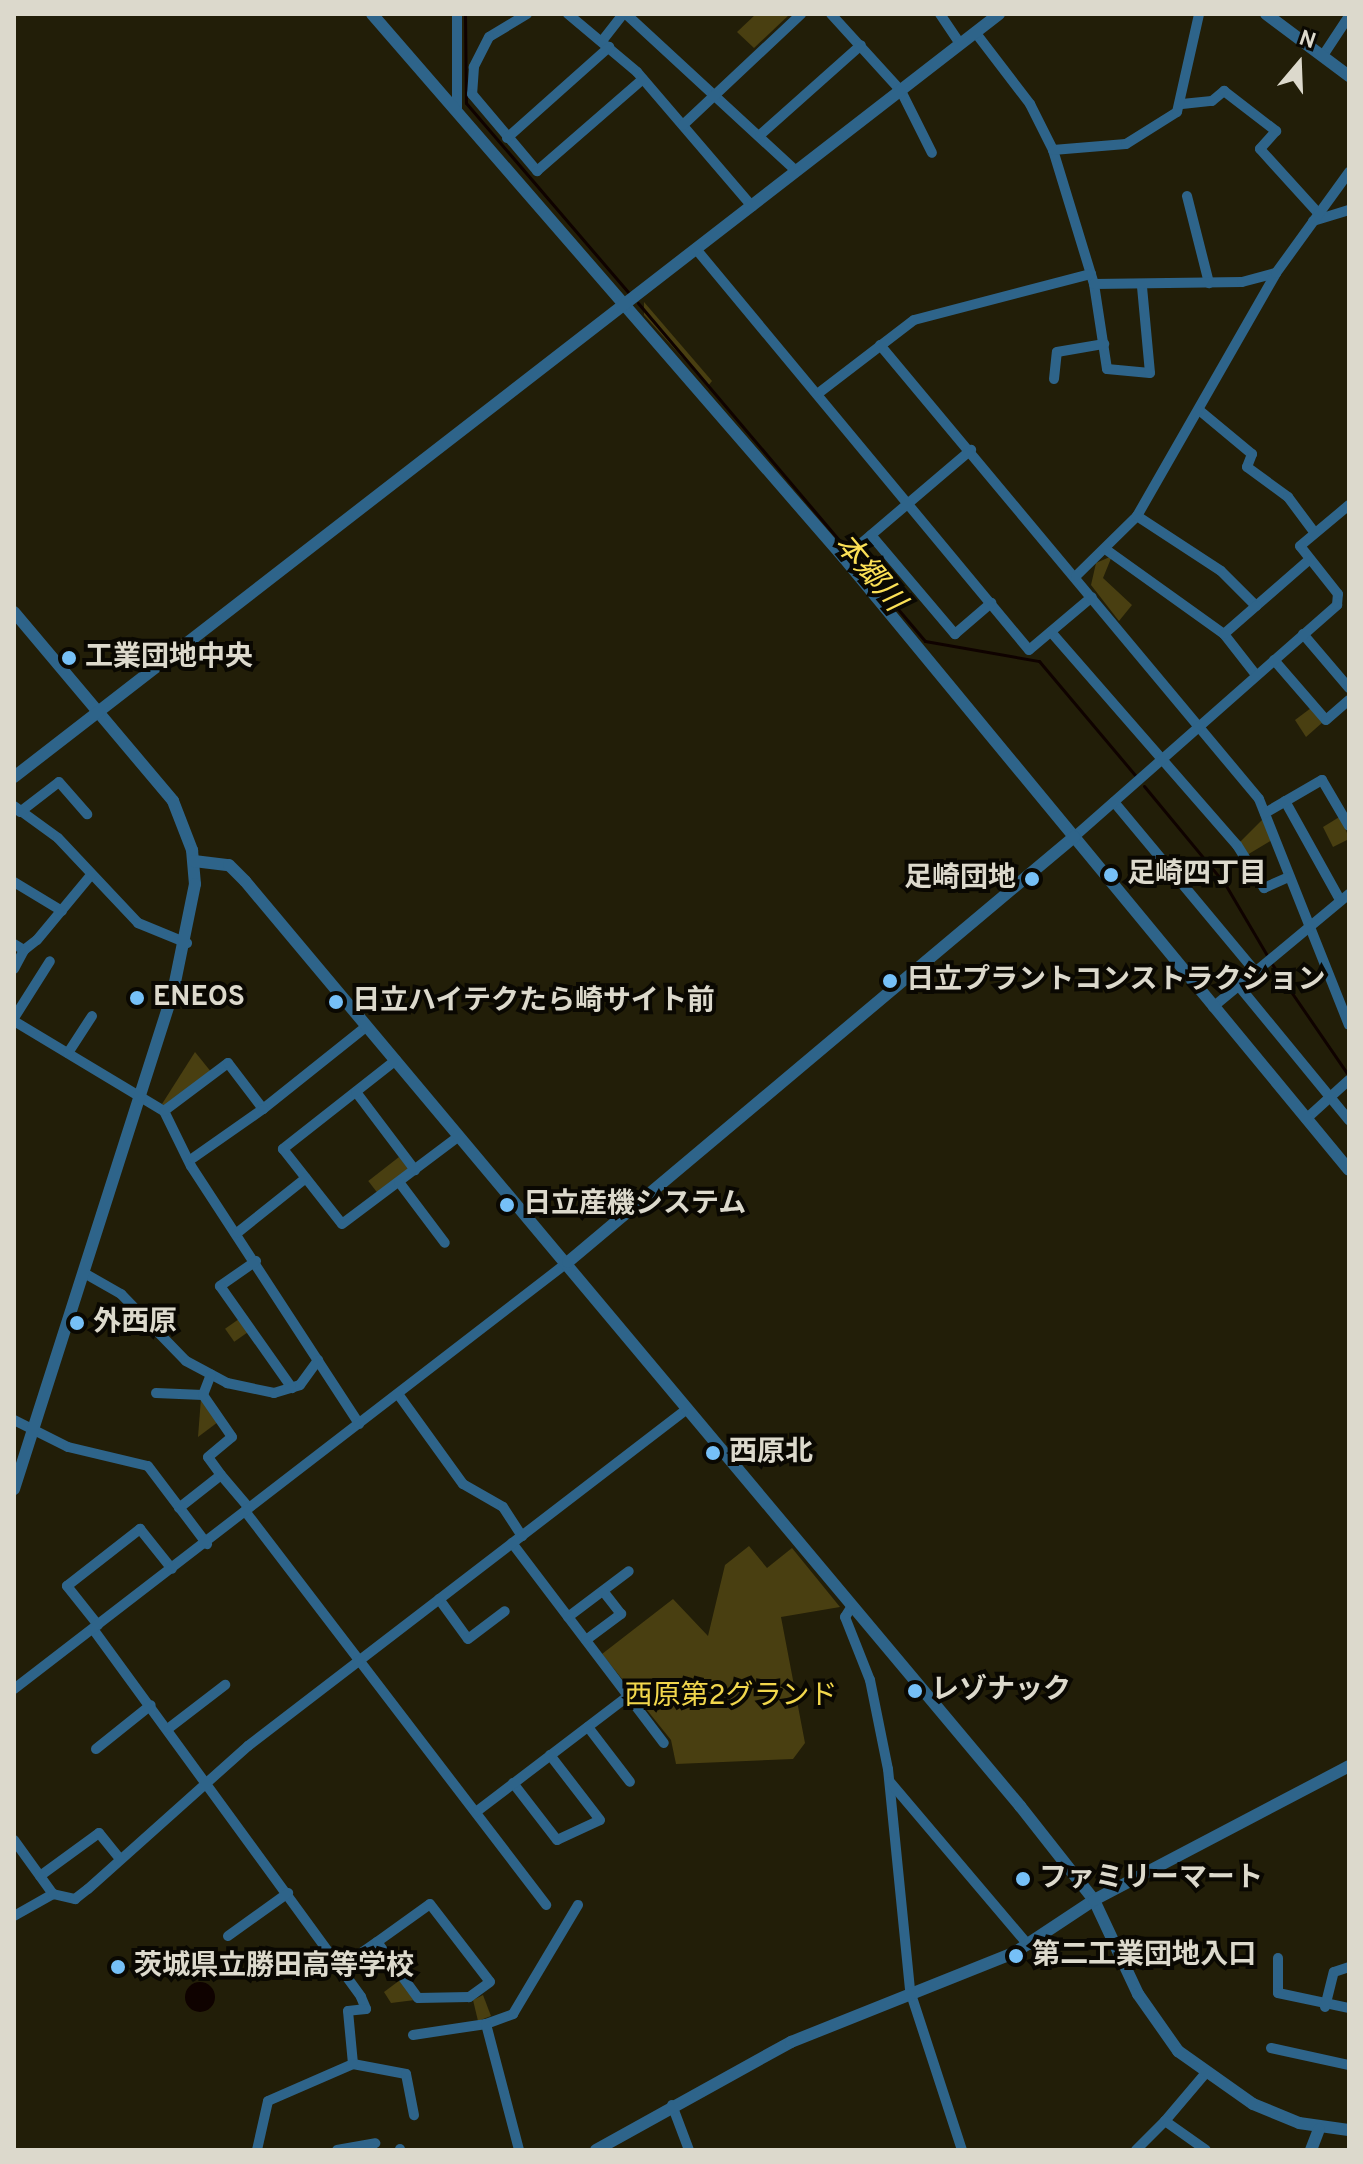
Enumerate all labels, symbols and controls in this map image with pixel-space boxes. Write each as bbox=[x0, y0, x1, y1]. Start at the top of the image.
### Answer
north arrow bbox=[1259, 24, 1339, 104]
text: N bbox=[1295, 25, 1319, 56]
water label: 本郷川 bbox=[825, 528, 911, 620]
place label: 工業団地中央 bbox=[85, 641, 253, 675]
marker: 工業団地中央 bbox=[60, 649, 78, 667]
place label: 足崎四丁目 bbox=[1127, 858, 1267, 892]
place label: 足崎団地 bbox=[904, 862, 1016, 896]
marker: 足崎四丁目 bbox=[1102, 866, 1120, 884]
marker: 足崎団地 bbox=[1023, 870, 1041, 888]
place label: 日立プラントコンストラクション bbox=[906, 964, 1326, 998]
marker: 日立プラントコンストラクション bbox=[881, 972, 899, 990]
place label: ENEOS bbox=[153, 981, 245, 1015]
place label: 日立ハイテクたら崎サイト前 bbox=[352, 985, 716, 1019]
marker: ENEOS bbox=[128, 989, 146, 1007]
marker: 日立ハイテクたら崎サイト前 bbox=[327, 993, 345, 1011]
place label: 日立産機システム bbox=[523, 1188, 747, 1222]
marker: 日立産機システム bbox=[498, 1196, 516, 1214]
place label: 外西原 bbox=[93, 1306, 177, 1340]
marker: 外西原 bbox=[68, 1314, 86, 1332]
place label: 西原北 bbox=[729, 1436, 813, 1470]
marker: 西原北 bbox=[704, 1444, 722, 1462]
place label: レゾナック bbox=[931, 1674, 1071, 1708]
park label: 西原第2グランド bbox=[624, 1680, 838, 1714]
marker: レゾナック bbox=[906, 1682, 924, 1700]
place label: ファミリーマート bbox=[1039, 1862, 1263, 1896]
marker: ファミリーマート bbox=[1014, 1870, 1032, 1888]
place label: 第二工業団地入口 bbox=[1032, 1939, 1256, 1973]
marker: 第二工業団地入口 bbox=[1007, 1947, 1025, 1965]
place label: 茨城県立勝田高等学校 bbox=[134, 1950, 414, 1984]
marker: 茨城県立勝田高等学校 bbox=[109, 1958, 127, 1976]

